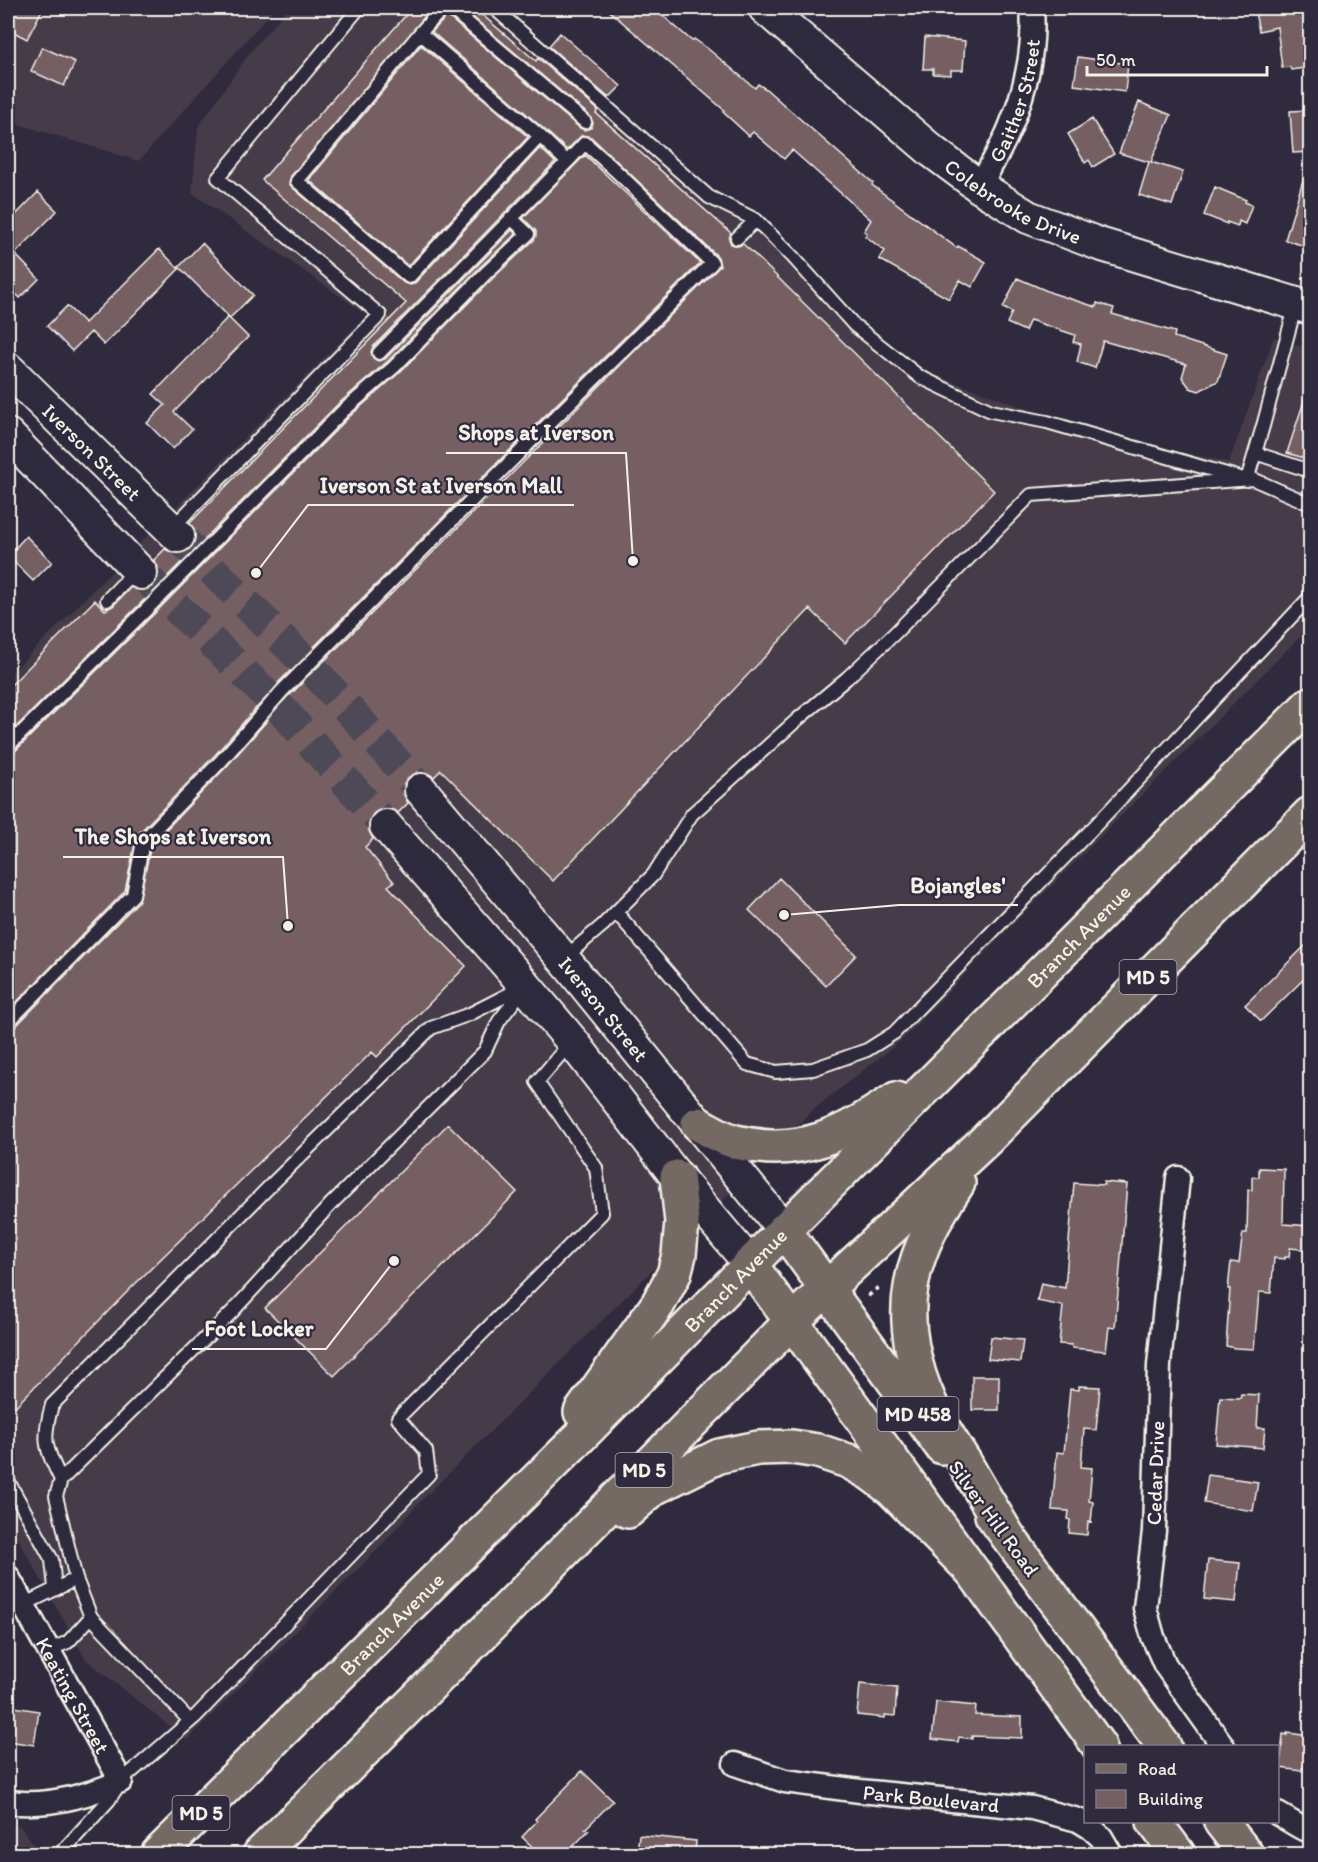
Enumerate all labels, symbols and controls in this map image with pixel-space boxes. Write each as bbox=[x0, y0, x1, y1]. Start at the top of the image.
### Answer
street label: Gaither Street bbox=[983, 38, 1044, 166]
scale bar bbox=[1087, 39, 1267, 77]
text: 50 m bbox=[1096, 49, 1136, 71]
street label: Colebrooke Drive bbox=[940, 153, 1085, 249]
street label: Iverson Street bbox=[38, 398, 147, 506]
callout: Shops at Iverson bbox=[446, 413, 626, 453]
text: Shops at Iverson bbox=[458, 419, 614, 446]
callout: Iverson St at Iverson Mall bbox=[308, 465, 574, 505]
text: Iverson St at Iverson Mall bbox=[320, 472, 563, 499]
callout: The Shops at Iverson bbox=[63, 817, 283, 857]
text: The Shops at Iverson bbox=[74, 823, 272, 850]
callout: Bojangles' bbox=[899, 865, 1018, 905]
text: Bojangles' bbox=[910, 872, 1006, 899]
street label: Branch Avenue bbox=[1021, 879, 1135, 993]
street label: Iverson Street bbox=[554, 951, 654, 1066]
road number: MD 5 bbox=[1120, 960, 1176, 994]
street label: Branch Avenue bbox=[678, 1222, 792, 1337]
callout: Foot Locker bbox=[192, 1309, 326, 1349]
text: Foot Locker bbox=[204, 1315, 315, 1342]
road number: MD 458 bbox=[878, 1397, 958, 1431]
street label: Cedar Drive bbox=[1141, 1420, 1169, 1526]
road number: MD 5 bbox=[616, 1453, 672, 1487]
street label: Silver Hill Road bbox=[943, 1455, 1045, 1582]
street label: Branch Avenue bbox=[334, 1566, 449, 1680]
street label: Keating Street bbox=[31, 1633, 116, 1758]
legend bbox=[1084, 1745, 1279, 1823]
text: Road bbox=[1138, 1758, 1177, 1780]
street label: Park Boulevard bbox=[862, 1779, 1001, 1817]
text: Building bbox=[1138, 1788, 1204, 1810]
road number: MD 5 bbox=[172, 1796, 230, 1830]

